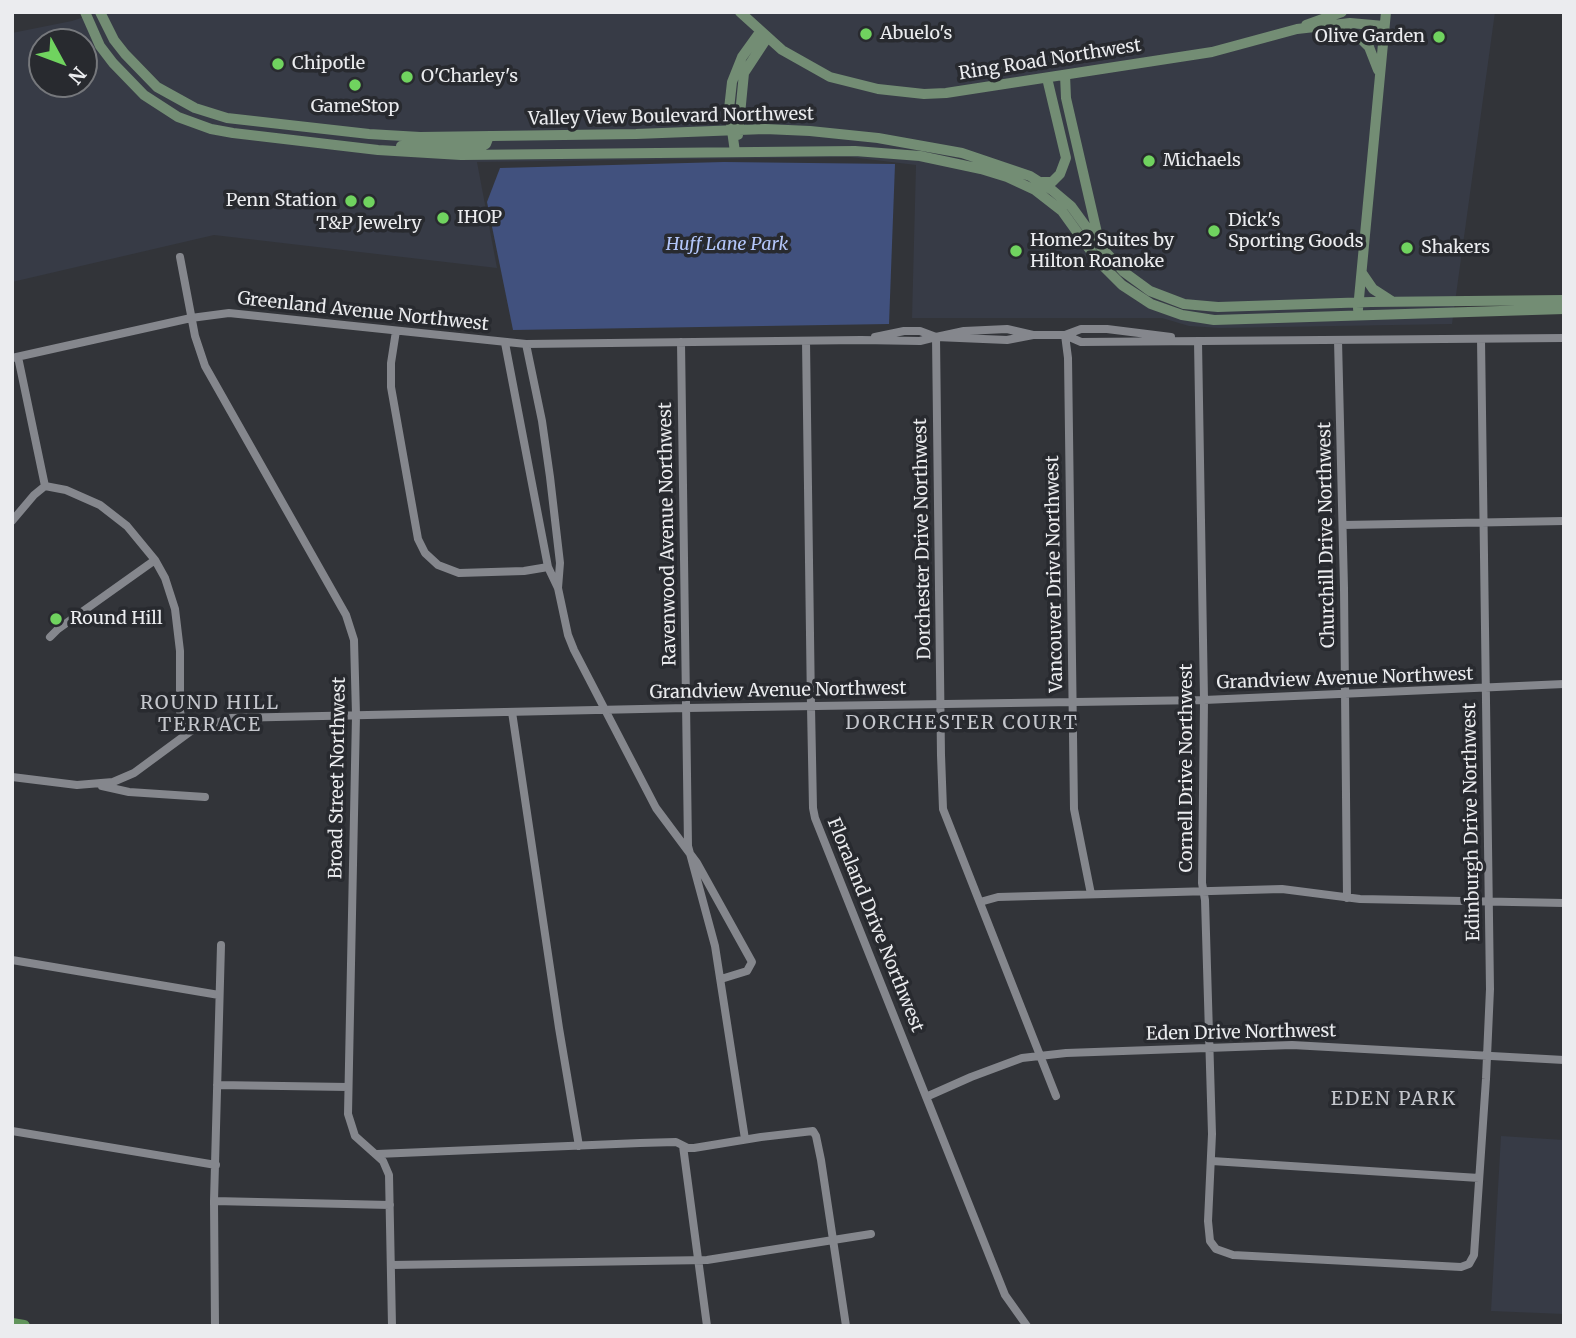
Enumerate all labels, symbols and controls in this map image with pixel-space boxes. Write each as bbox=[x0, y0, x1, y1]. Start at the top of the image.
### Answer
place label: Abuelo's bbox=[880, 23, 952, 45]
marker: Abuelo's bbox=[858, 26, 874, 42]
place label: Olive Garden bbox=[1315, 26, 1425, 48]
north arrow bbox=[28, 28, 98, 98]
marker: Olive Garden bbox=[1431, 29, 1447, 45]
street label: Ring Road Northwest bbox=[957, 35, 1143, 85]
place label: Chipotle bbox=[292, 53, 365, 75]
marker: Chipotle bbox=[270, 56, 286, 72]
text: N bbox=[63, 62, 91, 89]
place label: O'Charley's bbox=[421, 66, 518, 88]
marker: O'Charley's bbox=[399, 69, 415, 85]
marker: GameStop bbox=[347, 77, 363, 93]
place label: GameStop bbox=[311, 96, 399, 118]
street label: Valley View Boulevard Northwest bbox=[528, 104, 814, 130]
place label: Michaels bbox=[1163, 150, 1241, 172]
marker: Michaels bbox=[1141, 153, 1157, 169]
place label: Penn Station bbox=[226, 190, 337, 212]
marker: Penn Station bbox=[343, 193, 359, 209]
marker: T&P Jewelry bbox=[361, 194, 377, 210]
place label: IHOP bbox=[457, 207, 502, 229]
marker: IHOP bbox=[435, 210, 451, 226]
place label: Dick's Sporting Goods bbox=[1228, 210, 1364, 252]
place label: T&P Jewelry bbox=[316, 213, 422, 235]
marker: Dick's Sporting Goods bbox=[1206, 223, 1222, 239]
place label: Home2 Suites by Hilton Roanoke bbox=[1030, 230, 1174, 272]
park label: Huff Lane Park bbox=[666, 234, 788, 256]
place label: Shakers bbox=[1421, 237, 1490, 259]
marker: Shakers bbox=[1399, 240, 1415, 256]
marker: Home2 Suites by Hilton Roanoke bbox=[1008, 243, 1024, 259]
street label: Greenland Avenue Northwest bbox=[236, 288, 490, 336]
street label: Ravenwood Avenue Northwest bbox=[655, 402, 681, 666]
street label: Dorchester Drive Northwest bbox=[910, 418, 936, 660]
street label: Churchill Drive Northwest bbox=[1314, 422, 1340, 648]
street label: Vancouver Drive Northwest bbox=[1042, 455, 1068, 693]
place label: Round Hill bbox=[70, 608, 162, 630]
marker: Round Hill bbox=[48, 611, 64, 627]
street label: Cornell Drive Northwest bbox=[1176, 663, 1198, 873]
street label: Grandview Avenue Northwest bbox=[1216, 664, 1474, 694]
street label: Broad Street Northwest bbox=[325, 677, 351, 879]
street label: Grandview Avenue Northwest bbox=[649, 678, 907, 704]
district label: ROUND HILL TERRACE bbox=[141, 693, 279, 737]
street label: Edinburgh Drive Northwest bbox=[1459, 702, 1485, 942]
district label: DORCHESTER COURT bbox=[847, 713, 1077, 735]
street label: Floraland Drive Northwest bbox=[822, 815, 928, 1035]
street label: Eden Drive Northwest bbox=[1146, 1021, 1336, 1045]
district label: EDEN PARK bbox=[1332, 1089, 1456, 1111]

